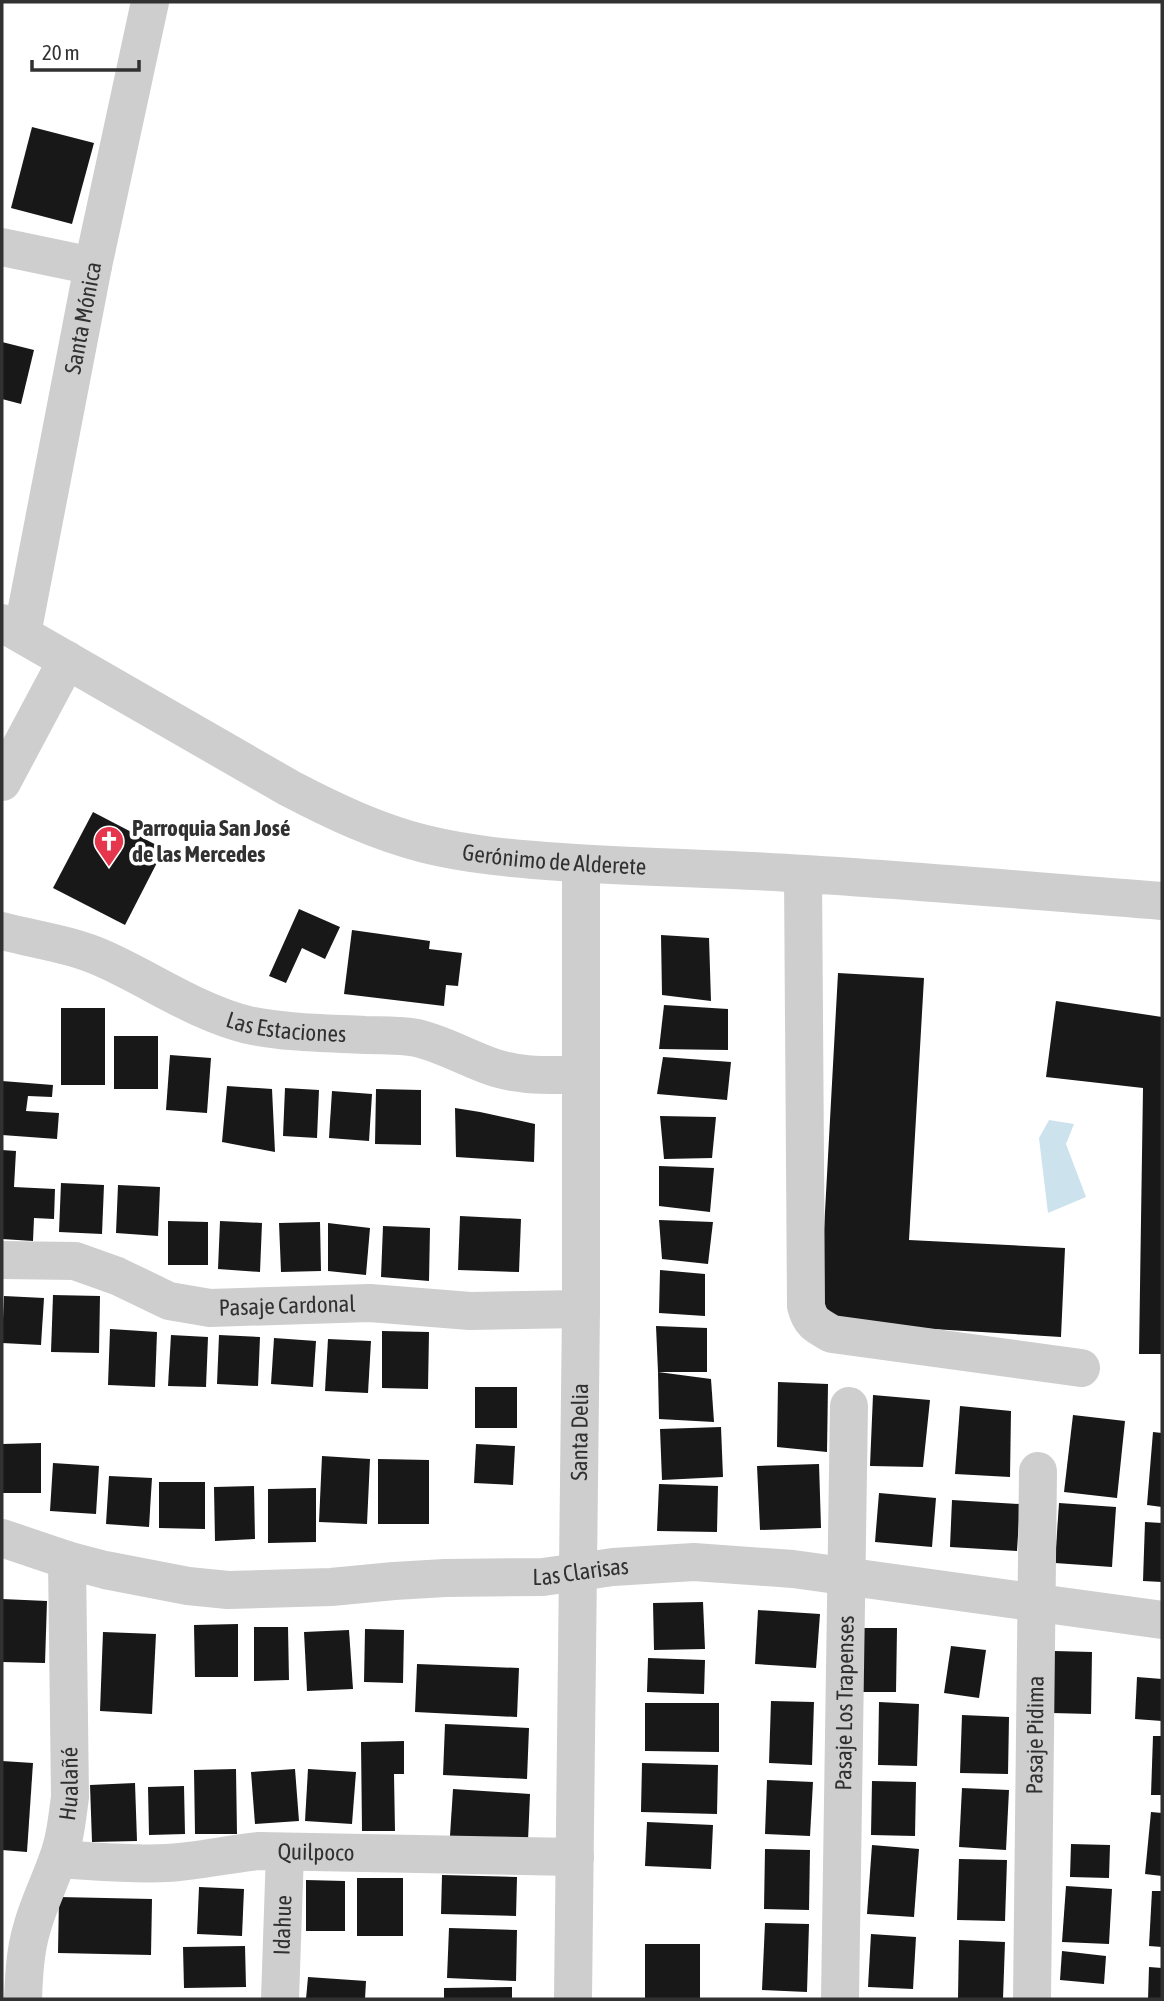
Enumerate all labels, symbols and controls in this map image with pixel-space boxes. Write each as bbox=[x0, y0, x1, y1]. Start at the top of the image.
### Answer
scale bar bbox=[32, 28, 138, 72]
text: 20 m bbox=[42, 40, 80, 64]
street label: Santa Mónica bbox=[59, 259, 107, 376]
place label: Parroquia San José de las Mercedes bbox=[132, 815, 290, 867]
church icon: Parroquia San José de las Mercedes bbox=[92, 824, 126, 868]
street label: Gerónimo de Alderete bbox=[461, 839, 647, 880]
street label: Las Estaciones bbox=[223, 1006, 347, 1047]
street label: Pasaje Cardonal bbox=[218, 1290, 356, 1321]
street label: Santa Delia bbox=[566, 1383, 593, 1481]
street label: Las Clarisas bbox=[532, 1553, 630, 1590]
street label: Pasaje Los Trapenses bbox=[830, 1615, 859, 1791]
street label: Pasaje Pidima bbox=[1021, 1675, 1049, 1795]
street label: Hualañé bbox=[54, 1747, 83, 1822]
street label: Quilpoco bbox=[277, 1838, 355, 1866]
street label: Idahue bbox=[268, 1895, 297, 1956]

